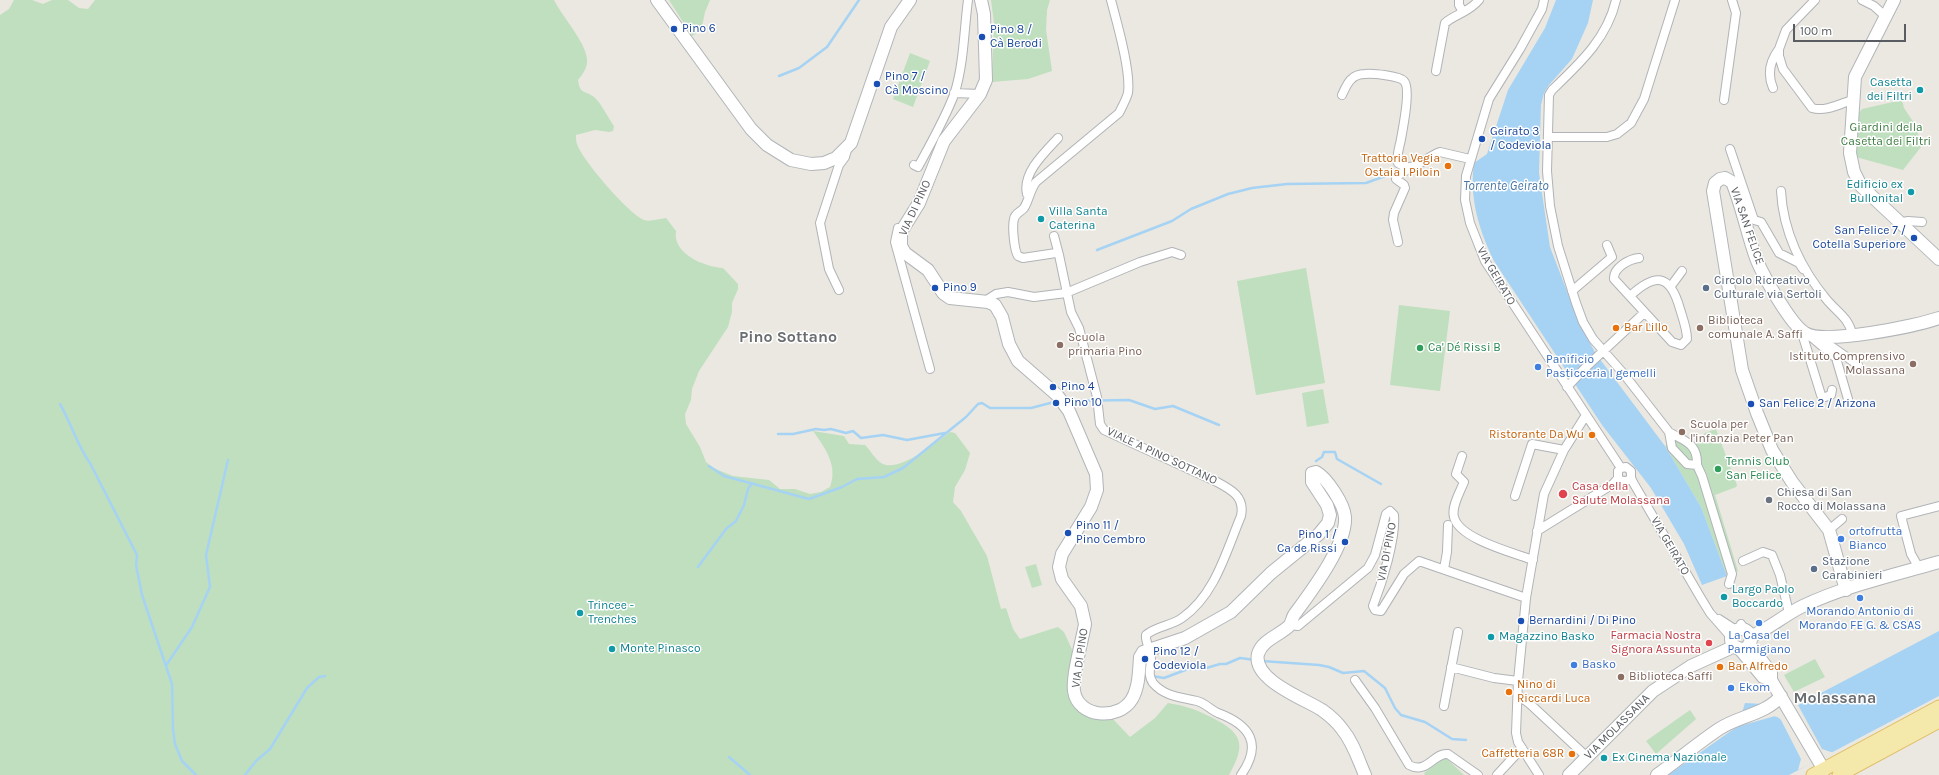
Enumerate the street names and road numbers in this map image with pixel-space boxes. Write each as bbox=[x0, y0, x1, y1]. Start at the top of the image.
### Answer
street label: VIA DI PINO bbox=[896, 178, 934, 238]
street label: VIA SAN FELICE bbox=[1727, 185, 1767, 267]
street label: VIA GEIRATO bbox=[1473, 244, 1519, 308]
street label: VIALE A PINO SOTTANO bbox=[1105, 424, 1219, 488]
street label: VIA GEIRATO bbox=[1647, 514, 1693, 578]
street label: VIA DI PINO bbox=[1374, 521, 1400, 583]
street label: VIA DI PINO bbox=[1069, 627, 1091, 689]
street label: VIA MOLASSANA bbox=[1581, 691, 1653, 763]

